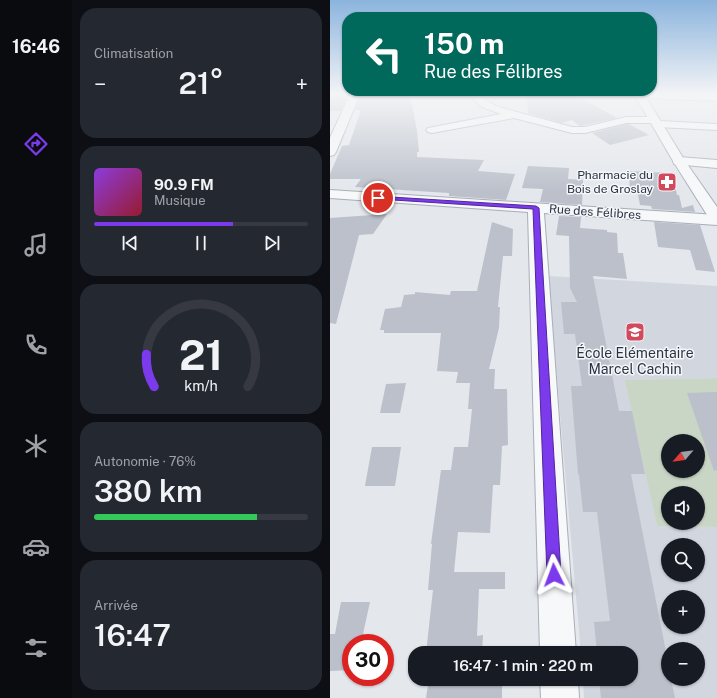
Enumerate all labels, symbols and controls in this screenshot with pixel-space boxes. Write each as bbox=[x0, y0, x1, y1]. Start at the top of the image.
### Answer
text: 150 m bbox=[424, 27, 504, 60]
icon: left bbox=[358, 28, 410, 80]
text: 16:46 bbox=[12, 36, 60, 57]
text: Climatisation bbox=[94, 46, 173, 61]
text: Rue des Félibres bbox=[424, 61, 562, 82]
text: 21° bbox=[178, 65, 224, 101]
text: − bbox=[94, 71, 106, 97]
text: + bbox=[296, 71, 308, 97]
icon: directions bbox=[22, 130, 50, 158]
place label: Pharmacie du Bois de Groslay bbox=[567, 168, 654, 196]
pharmacy icon: Pharmacie du Bois de Groslay bbox=[656, 171, 678, 193]
text: 90.9 FM bbox=[154, 176, 214, 193]
pin bbox=[361, 181, 395, 215]
icon: arrive bbox=[367, 187, 389, 209]
text: Musique bbox=[154, 193, 206, 208]
street label: Rue des Félibres bbox=[548, 202, 642, 222]
icon: music bbox=[22, 231, 50, 259]
icon: previous bbox=[119, 232, 141, 254]
icon: pause bbox=[190, 232, 212, 254]
icon: next bbox=[261, 232, 283, 254]
school or university icon: École Elémentaire Marcel Cachin bbox=[624, 321, 646, 343]
text: 21 bbox=[179, 330, 223, 379]
icon: phone bbox=[22, 331, 50, 359]
place label: École Elémentaire Marcel Cachin bbox=[576, 344, 694, 377]
text: km/h bbox=[184, 377, 218, 394]
icon: climate bbox=[22, 432, 50, 460]
north arrow bbox=[661, 434, 705, 478]
map controls bbox=[661, 434, 705, 686]
text: Autonomie · 76% bbox=[94, 454, 196, 469]
text: 380 km bbox=[94, 473, 203, 509]
button: sound bbox=[661, 486, 705, 530]
icon: car bbox=[22, 533, 50, 561]
button: search bbox=[661, 538, 705, 582]
position arrow bbox=[533, 554, 575, 596]
button: + bbox=[661, 590, 705, 634]
text: Arrivée bbox=[94, 598, 138, 613]
text: 16:47 bbox=[94, 617, 171, 653]
icon: filters bbox=[22, 634, 50, 662]
speed limit sign: 30 bbox=[342, 634, 394, 686]
button: − bbox=[661, 642, 705, 686]
text: 16:47 · 1 min · 220 m bbox=[453, 657, 593, 674]

